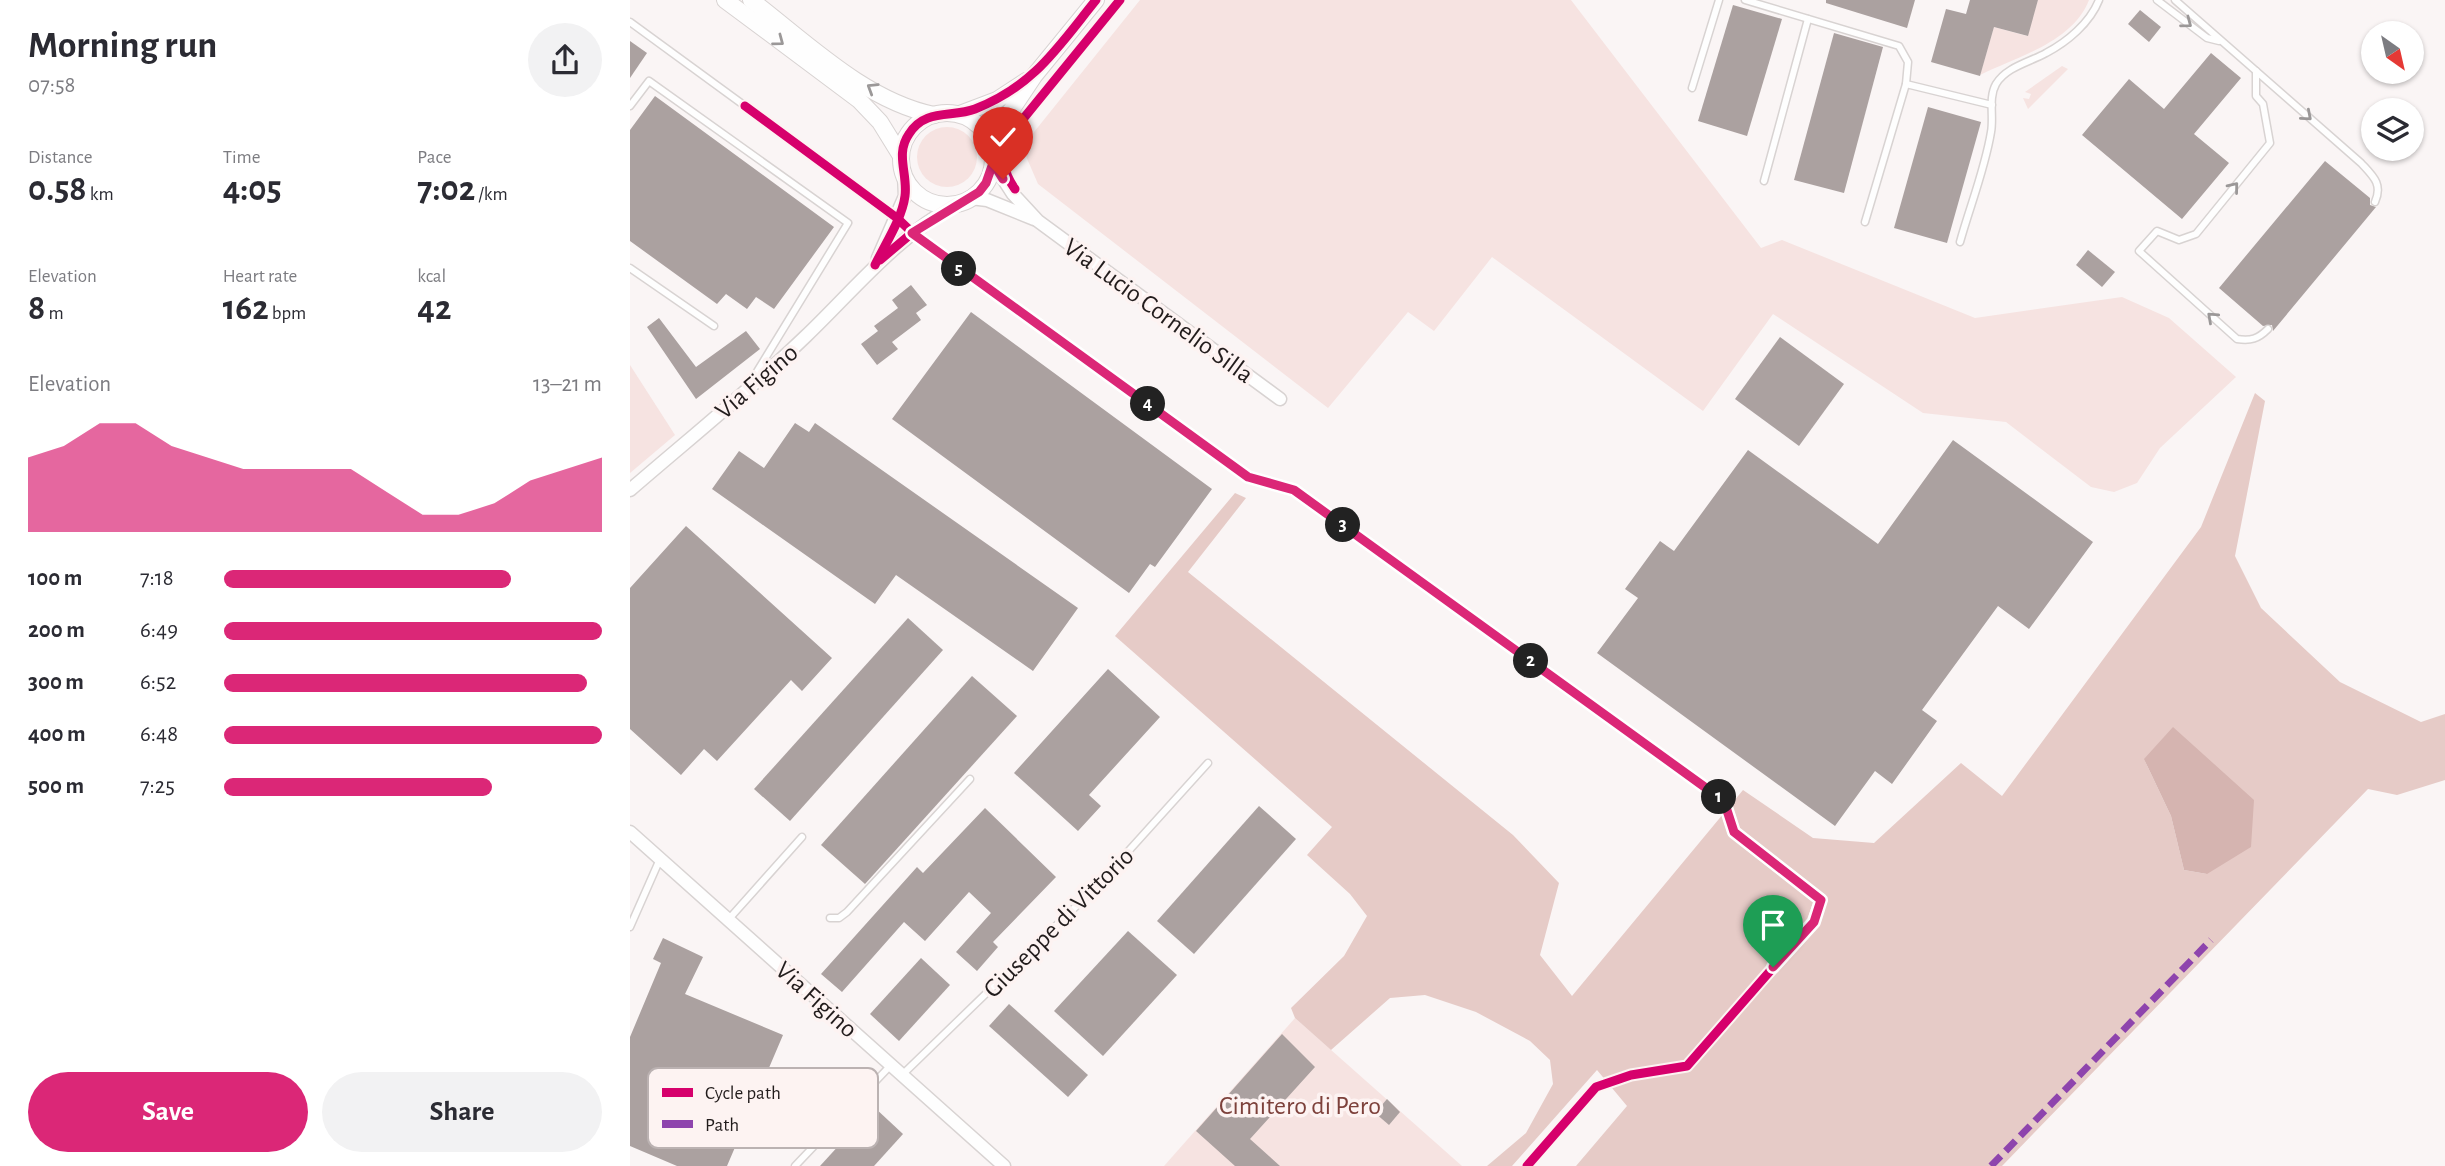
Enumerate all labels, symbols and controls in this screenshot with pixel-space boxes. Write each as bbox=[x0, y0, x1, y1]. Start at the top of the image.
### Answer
one-way arrow bbox=[2179, 15, 2192, 27]
north arrow bbox=[2361, 21, 2424, 84]
map controls bbox=[2361, 21, 2424, 161]
button: share bbox=[528, 23, 602, 97]
text: Morning run bbox=[28, 27, 217, 65]
one-way arrow bbox=[771, 32, 784, 45]
text: 07:58 bbox=[28, 74, 76, 97]
one-way arrow bbox=[866, 84, 879, 97]
button: layers bbox=[2361, 98, 2424, 161]
pin bbox=[973, 107, 1033, 179]
one-way arrow bbox=[2299, 108, 2312, 120]
icon: check bbox=[984, 118, 1022, 156]
text: Distance bbox=[28, 148, 92, 167]
text: Time bbox=[223, 148, 261, 167]
text: Pace bbox=[417, 148, 452, 167]
text: 0.58 bbox=[28, 172, 87, 207]
text: 4:05 bbox=[223, 172, 282, 207]
text: 7:02 bbox=[417, 172, 475, 207]
one-way arrow bbox=[2226, 182, 2239, 194]
text: km bbox=[87, 185, 114, 204]
text: /km bbox=[475, 185, 508, 204]
street label: Via Lucio Cornelio Silla bbox=[1059, 234, 1258, 388]
pin: 5 bbox=[942, 252, 976, 286]
text: 5 bbox=[954, 259, 963, 278]
text: Elevation bbox=[28, 267, 97, 286]
text: Heart rate bbox=[223, 267, 297, 286]
text: kcal bbox=[417, 267, 446, 286]
text: 8 bbox=[28, 291, 45, 326]
text: 162 bbox=[223, 291, 269, 326]
text: 42 bbox=[417, 291, 451, 326]
text: m bbox=[45, 304, 64, 323]
text: bpm bbox=[269, 304, 306, 323]
one-way arrow bbox=[2207, 312, 2220, 325]
street label: Via Figino bbox=[710, 339, 803, 424]
text: Elevation bbox=[28, 373, 111, 396]
text: 13–21 m bbox=[533, 373, 602, 396]
pin: 4 bbox=[1130, 386, 1166, 422]
text: 4 bbox=[1143, 394, 1152, 413]
pin: 3 bbox=[1326, 508, 1360, 542]
text: 3 bbox=[1338, 515, 1347, 534]
text: 100 m bbox=[28, 567, 82, 590]
text: 7:18 bbox=[140, 567, 174, 590]
text: 200 m bbox=[28, 619, 85, 642]
text: 6:49 bbox=[140, 619, 178, 642]
pin: 2 bbox=[1514, 644, 1548, 678]
text: 2 bbox=[1526, 651, 1535, 670]
text: 300 m bbox=[28, 671, 84, 694]
text: 6:52 bbox=[140, 671, 176, 694]
text: 400 m bbox=[28, 723, 86, 746]
text: 6:48 bbox=[140, 723, 178, 746]
text: 500 m bbox=[28, 775, 84, 798]
text: 7:25 bbox=[140, 775, 175, 798]
pin: 1 bbox=[1702, 780, 1736, 814]
text: 1 bbox=[1715, 787, 1722, 806]
street label: Giuseppe di Vittorio bbox=[979, 843, 1139, 1003]
pin bbox=[1743, 895, 1803, 967]
icon: arrive bbox=[1754, 906, 1792, 944]
street label: Via Figino bbox=[770, 957, 862, 1043]
legend bbox=[648, 1068, 878, 1148]
button: Save bbox=[28, 1072, 308, 1152]
button: Share bbox=[322, 1072, 602, 1152]
text: Cycle path bbox=[705, 1084, 781, 1103]
park label: Cimitero di Pero bbox=[1219, 1093, 1381, 1119]
text: Path bbox=[705, 1116, 739, 1135]

